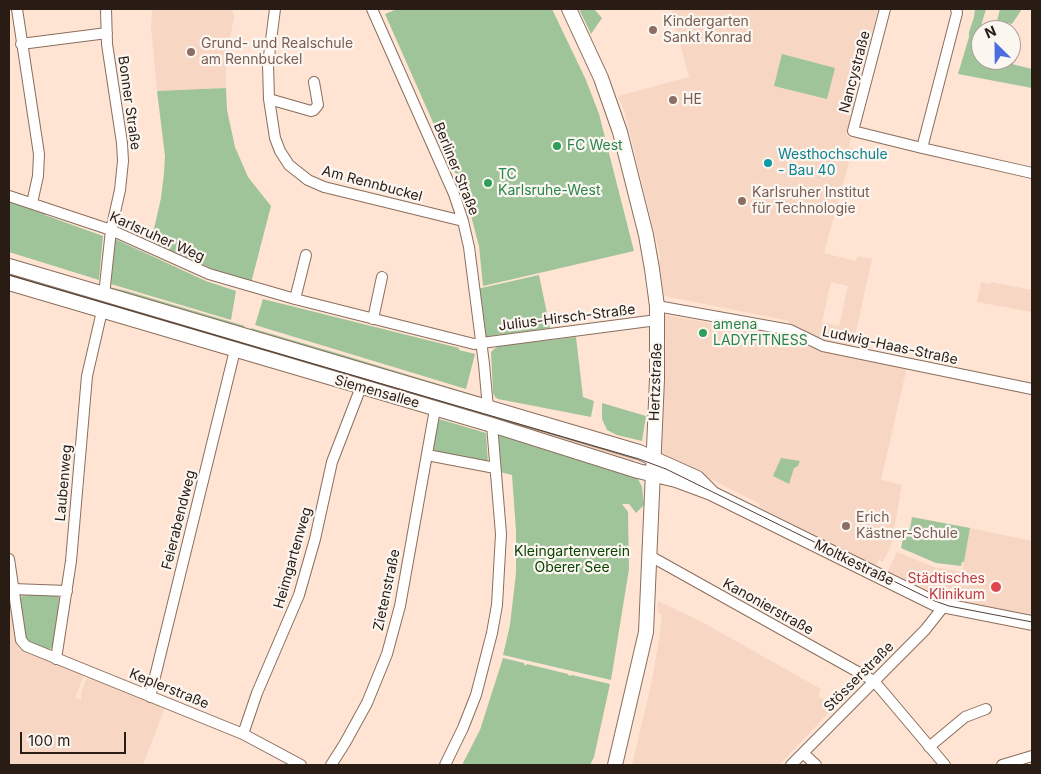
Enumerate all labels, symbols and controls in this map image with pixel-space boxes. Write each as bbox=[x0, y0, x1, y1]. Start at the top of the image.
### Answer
place label: Kindergarten Sankt Konrad bbox=[663, 14, 752, 46]
north arrow bbox=[971, 20, 1021, 70]
text: N bbox=[982, 22, 999, 42]
marker: Kindergarten Sankt Konrad bbox=[647, 24, 659, 36]
street label: Nancystraße bbox=[836, 29, 874, 115]
place label: Grund- und Realschule am Rennbuckel bbox=[201, 36, 353, 68]
marker: Grund- und Realschule am Rennbuckel bbox=[185, 46, 197, 58]
street label: Bonner Straße bbox=[114, 55, 144, 151]
place label: HE bbox=[683, 92, 702, 108]
marker: HE bbox=[667, 94, 679, 106]
street label: Berliner Straße bbox=[430, 120, 482, 218]
place label: FC West bbox=[567, 138, 623, 154]
marker: FC West bbox=[551, 140, 563, 152]
place label: Westhochschule - Bau 40 bbox=[778, 147, 888, 180]
marker: Westhochschule - Bau 40 bbox=[762, 157, 774, 169]
street label: Am Rennbuckel bbox=[320, 163, 424, 205]
place label: TC Karlsruhe-West bbox=[498, 167, 600, 200]
marker: TC Karlsruhe-West bbox=[482, 177, 494, 189]
place label: Karlsruher Institut für Technologie bbox=[752, 185, 870, 218]
marker: Karlsruher Institut für Technologie bbox=[736, 195, 748, 207]
street label: Karlsruher Weg bbox=[107, 208, 207, 266]
street label: Julius-Hirsch-Straße bbox=[498, 301, 636, 335]
place label: amena LADYFITNESS bbox=[713, 317, 808, 350]
street label: Ludwig-Haas-Straße bbox=[821, 323, 959, 369]
marker: amena LADYFITNESS bbox=[697, 327, 709, 339]
street label: Hertzstraße bbox=[646, 343, 666, 421]
street label: Siemensallee bbox=[333, 372, 421, 412]
street label: Laubenweg bbox=[52, 444, 76, 522]
street label: Feierabendweg bbox=[159, 468, 199, 572]
street label: Heimgartenweg bbox=[270, 505, 316, 611]
place label: Erich Kästner-Schule bbox=[856, 510, 958, 542]
marker: Erich Kästner-Schule bbox=[840, 520, 852, 532]
street label: Moltkestraße bbox=[811, 536, 897, 590]
park label: Kleingartenverein Oberer See bbox=[514, 544, 630, 576]
street label: Zietenstraße bbox=[370, 548, 404, 632]
place label: Städtisches Klinikum bbox=[908, 571, 985, 604]
street label: Kanonierstraße bbox=[720, 575, 816, 639]
marker: Städtisches Klinikum bbox=[989, 580, 1003, 594]
street label: Stösserstraße bbox=[821, 639, 897, 715]
street label: Keplerstraße bbox=[127, 665, 211, 713]
scale bar bbox=[22, 722, 129, 754]
text: 100 m bbox=[28, 731, 70, 750]

